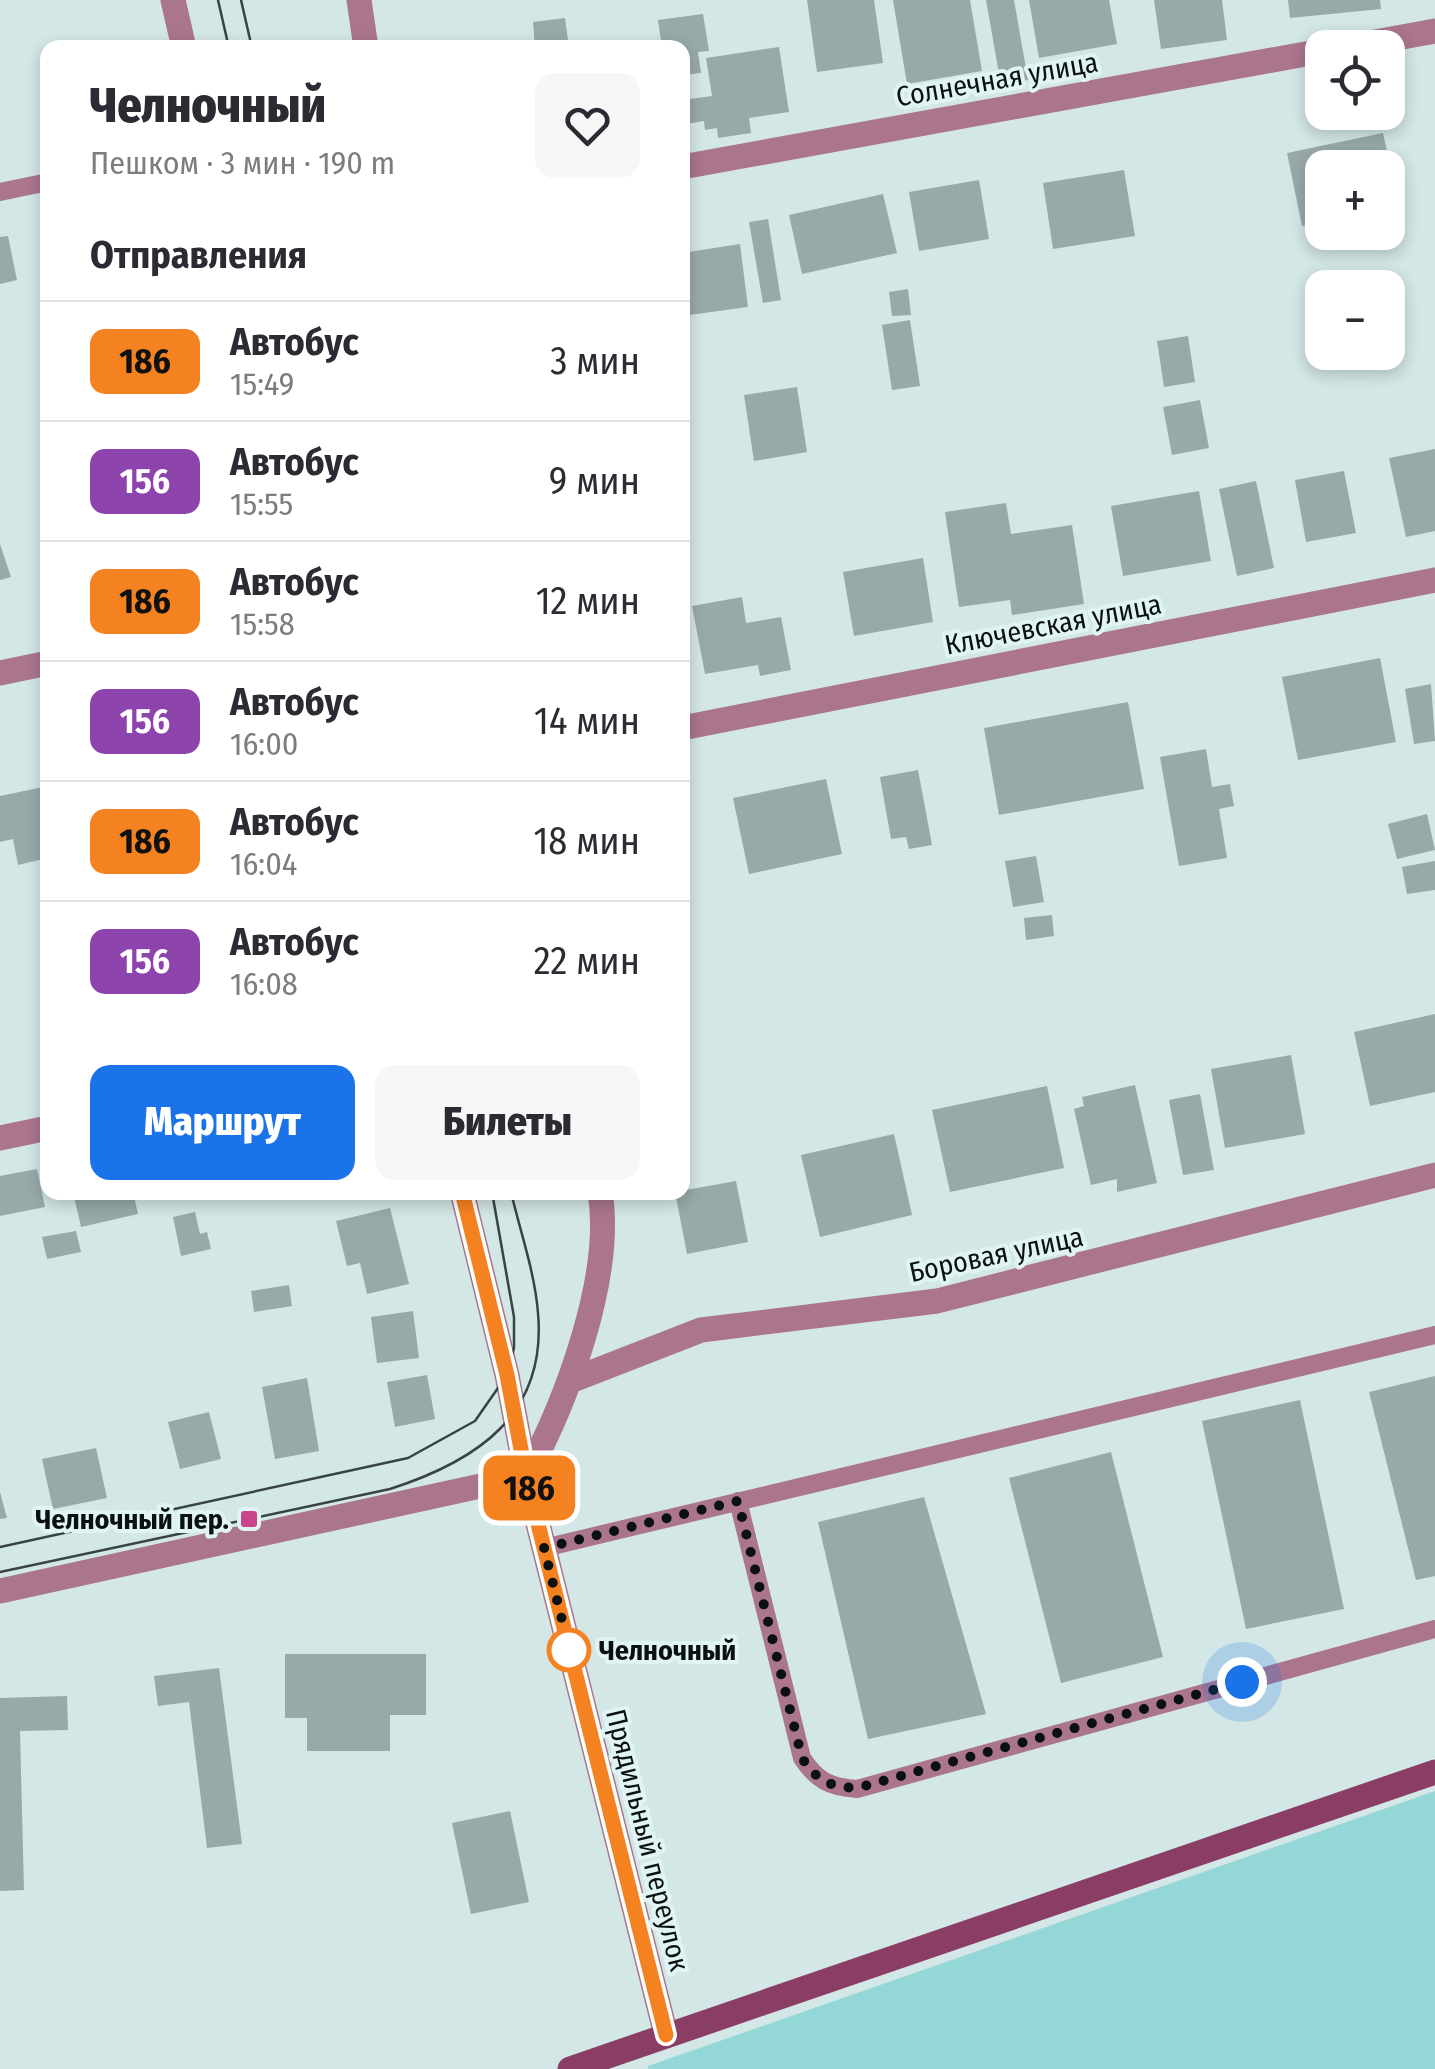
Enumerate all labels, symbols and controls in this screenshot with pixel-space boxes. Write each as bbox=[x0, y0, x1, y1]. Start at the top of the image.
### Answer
map controls bbox=[1305, 30, 1405, 370]
button: locate bbox=[1305, 30, 1405, 130]
street label: Солнечная улица bbox=[894, 45, 1101, 113]
button: heart bbox=[535, 73, 640, 178]
text: Челночный bbox=[90, 77, 326, 135]
text: Пешком · 3 мин · 190 m bbox=[90, 144, 395, 182]
button: + bbox=[1305, 150, 1405, 250]
text: Отправления bbox=[90, 232, 307, 278]
button: − bbox=[1305, 270, 1405, 370]
text: Автобус bbox=[230, 319, 359, 365]
text: 3 мин bbox=[550, 338, 640, 384]
text: 186 bbox=[119, 340, 171, 382]
text: 15:49 bbox=[230, 365, 294, 403]
text: Автобус bbox=[230, 439, 359, 485]
text: 9 мин bbox=[549, 458, 640, 504]
text: 156 bbox=[120, 460, 170, 502]
text: 15:55 bbox=[230, 485, 293, 523]
text: Автобус bbox=[230, 559, 359, 605]
text: 12 мин bbox=[536, 578, 640, 624]
text: 186 bbox=[119, 580, 171, 622]
street label: Ключевская улица bbox=[942, 587, 1164, 662]
text: 15:58 bbox=[230, 605, 295, 643]
text: Автобус bbox=[230, 679, 359, 725]
text: 14 мин bbox=[534, 698, 640, 744]
text: 156 bbox=[120, 700, 170, 742]
text: 16:00 bbox=[230, 725, 298, 763]
text: Автобус bbox=[230, 799, 359, 845]
text: 18 мин bbox=[533, 818, 640, 864]
text: 186 bbox=[119, 820, 171, 862]
text: 16:04 bbox=[230, 845, 297, 883]
text: Автобус bbox=[230, 919, 359, 965]
text: 22 мин bbox=[534, 938, 640, 984]
text: 156 bbox=[120, 940, 170, 982]
text: 16:08 bbox=[230, 965, 298, 1003]
button: Маршрут bbox=[90, 1065, 355, 1180]
button: Билеты bbox=[375, 1065, 640, 1180]
street label: Боровая улица bbox=[906, 1220, 1086, 1289]
line badge: 186 bbox=[472, 1456, 586, 1520]
text: 186 bbox=[503, 1467, 555, 1509]
place label: Челночный пер. bbox=[36, 1503, 229, 1536]
marker: Челночный пер. bbox=[238, 1508, 260, 1530]
marker: Челночный bbox=[548, 1629, 590, 1671]
place label: Челночный bbox=[599, 1634, 736, 1667]
your location bbox=[1217, 1657, 1267, 1707]
street label: Прядильный переулок bbox=[599, 1706, 696, 1975]

